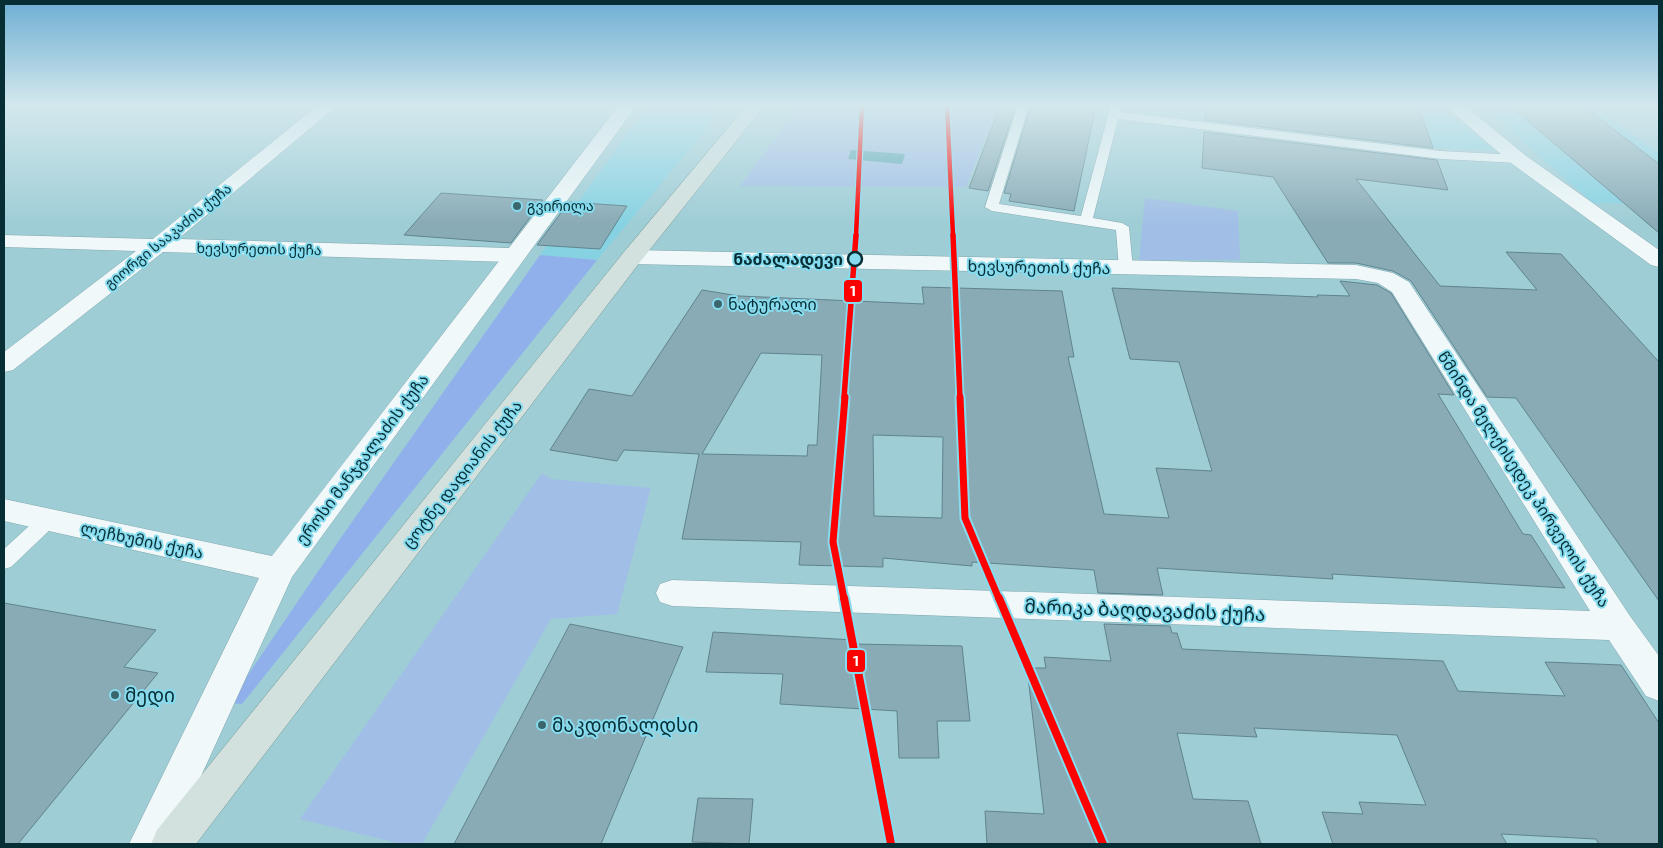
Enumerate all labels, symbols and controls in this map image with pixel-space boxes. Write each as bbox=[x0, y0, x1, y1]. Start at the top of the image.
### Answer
street label: გიორგი სააკაძის ქუჩა bbox=[101, 179, 235, 293]
place label: გვირილა bbox=[527, 197, 594, 215]
marker: გვირილა bbox=[511, 200, 523, 212]
street label: ხევსურეთის ქუჩა bbox=[196, 239, 322, 259]
place label: ნაძალადევი bbox=[733, 249, 843, 270]
marker: ნაძალადევი bbox=[847, 251, 863, 267]
street label: ხევსურეთის ქუჩა bbox=[967, 256, 1111, 278]
line badge: 1 bbox=[843, 279, 863, 303]
text: 1 bbox=[850, 282, 856, 299]
place label: ნატურალი bbox=[728, 294, 817, 315]
marker: ნატურალი bbox=[712, 298, 724, 310]
street label: წმინდა მელქისედეკ პირველის ქუჩა bbox=[1433, 347, 1614, 611]
street label: ეროსი მანჯგალაძის ქუჩა bbox=[291, 370, 434, 549]
street label: ცოტნე დადიანის ქუჩა bbox=[398, 396, 527, 553]
street label: ლეჩხუმის ქუჩა bbox=[79, 517, 205, 564]
street label: მარიკა ბაღდავაძის ქუჩა bbox=[1024, 594, 1266, 627]
line badge: 1 bbox=[846, 649, 866, 673]
text: 1 bbox=[853, 652, 859, 669]
place label: მედი bbox=[125, 683, 175, 708]
marker: მედი bbox=[109, 689, 121, 701]
place label: მაკდონალდსი bbox=[552, 713, 698, 738]
marker: მაკდონალდსი bbox=[536, 719, 548, 731]

